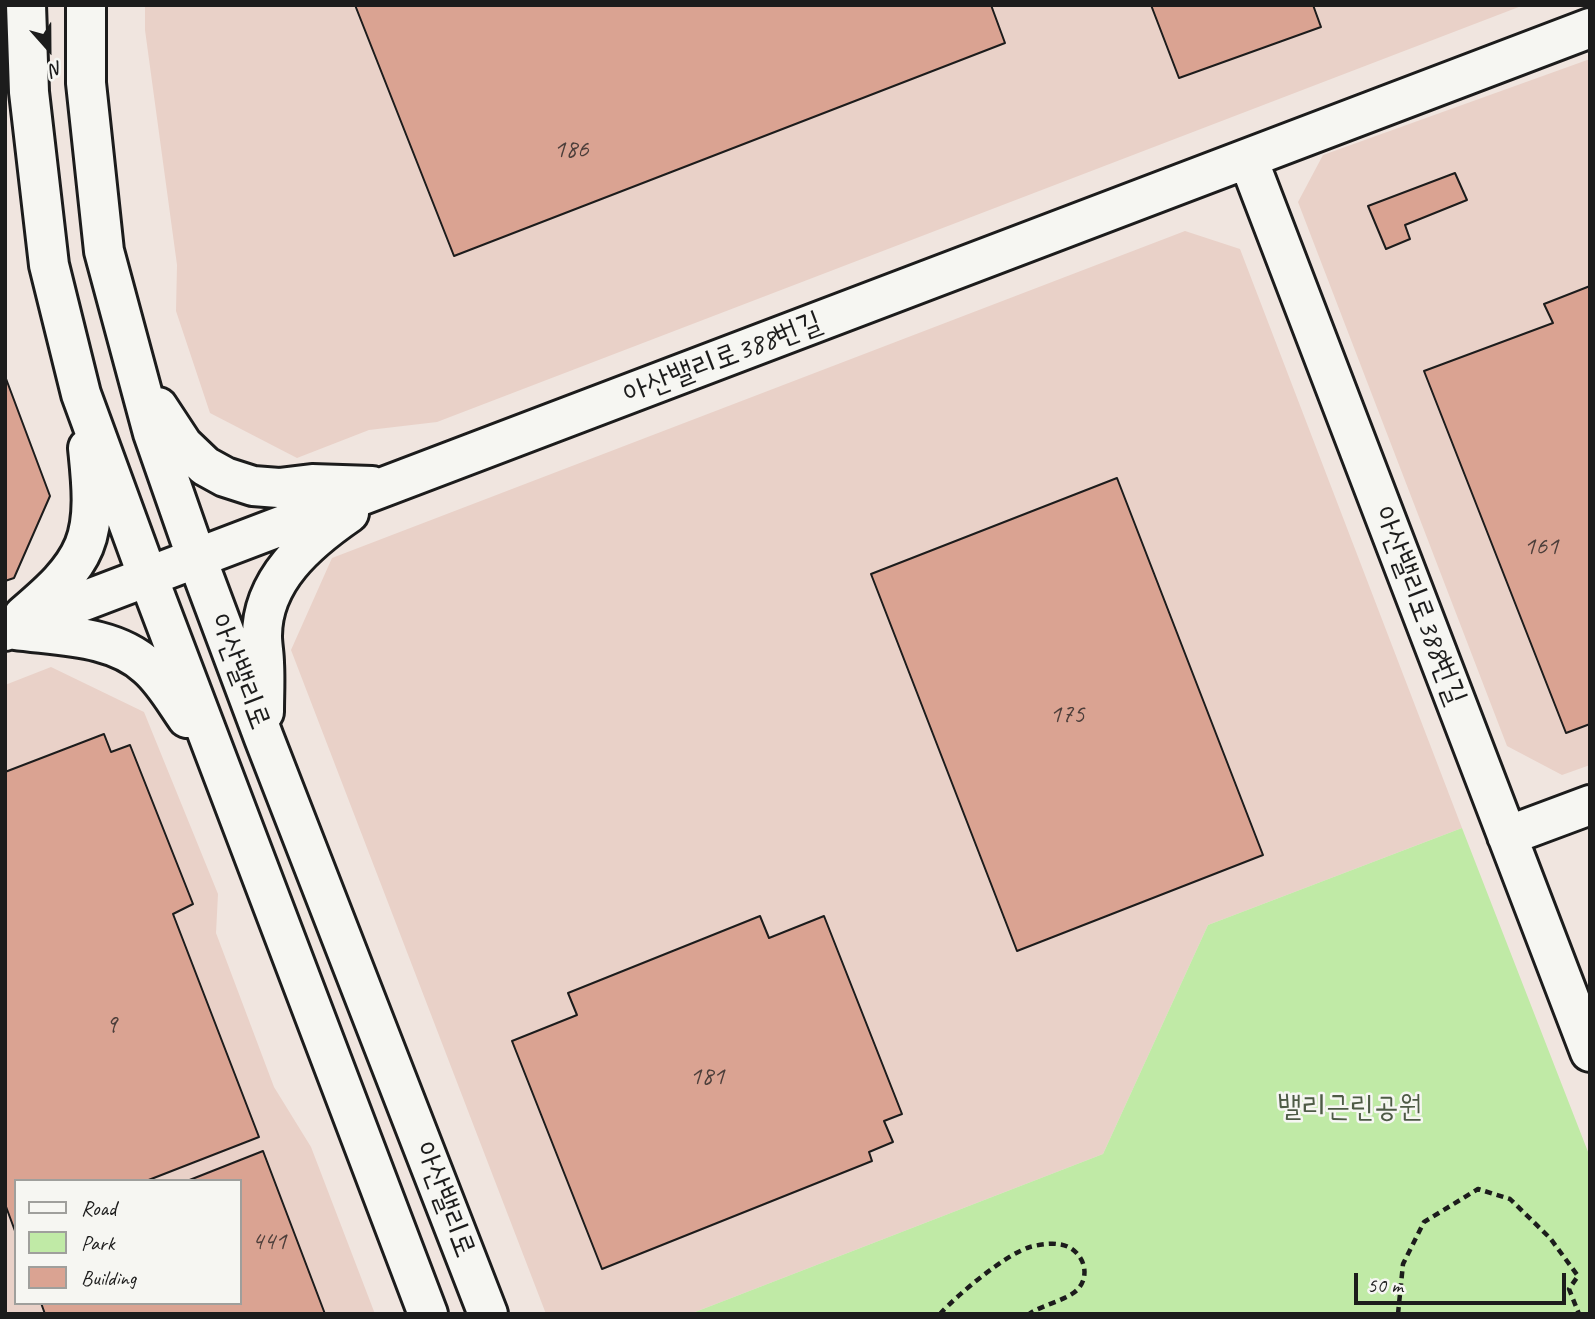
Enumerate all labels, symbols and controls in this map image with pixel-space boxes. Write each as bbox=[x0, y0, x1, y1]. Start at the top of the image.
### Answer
north arrow bbox=[14, 14, 84, 84]
text: N bbox=[47, 55, 66, 82]
house number: 186 bbox=[553, 134, 589, 166]
street label: 아산밸리로388번길 bbox=[619, 305, 827, 413]
street label: 아산밸리로388번길 bbox=[1365, 502, 1473, 710]
house number: 161 bbox=[1523, 531, 1559, 563]
street label: 아산밸리로 bbox=[201, 609, 277, 735]
house number: 175 bbox=[1049, 699, 1085, 731]
house number: 9 bbox=[105, 1009, 117, 1041]
house number: 181 bbox=[689, 1061, 725, 1093]
park label: 밸리근린공원 bbox=[1278, 1090, 1422, 1126]
street label: 아산밸리로 bbox=[406, 1137, 482, 1263]
legend bbox=[14, 1179, 242, 1305]
text: Road bbox=[81, 1195, 116, 1221]
house number: 441 bbox=[251, 1226, 287, 1258]
text: Park bbox=[81, 1230, 114, 1256]
scale bar bbox=[1357, 1260, 1569, 1304]
text: Building bbox=[81, 1265, 136, 1291]
text: 50 m bbox=[1367, 1272, 1403, 1298]

